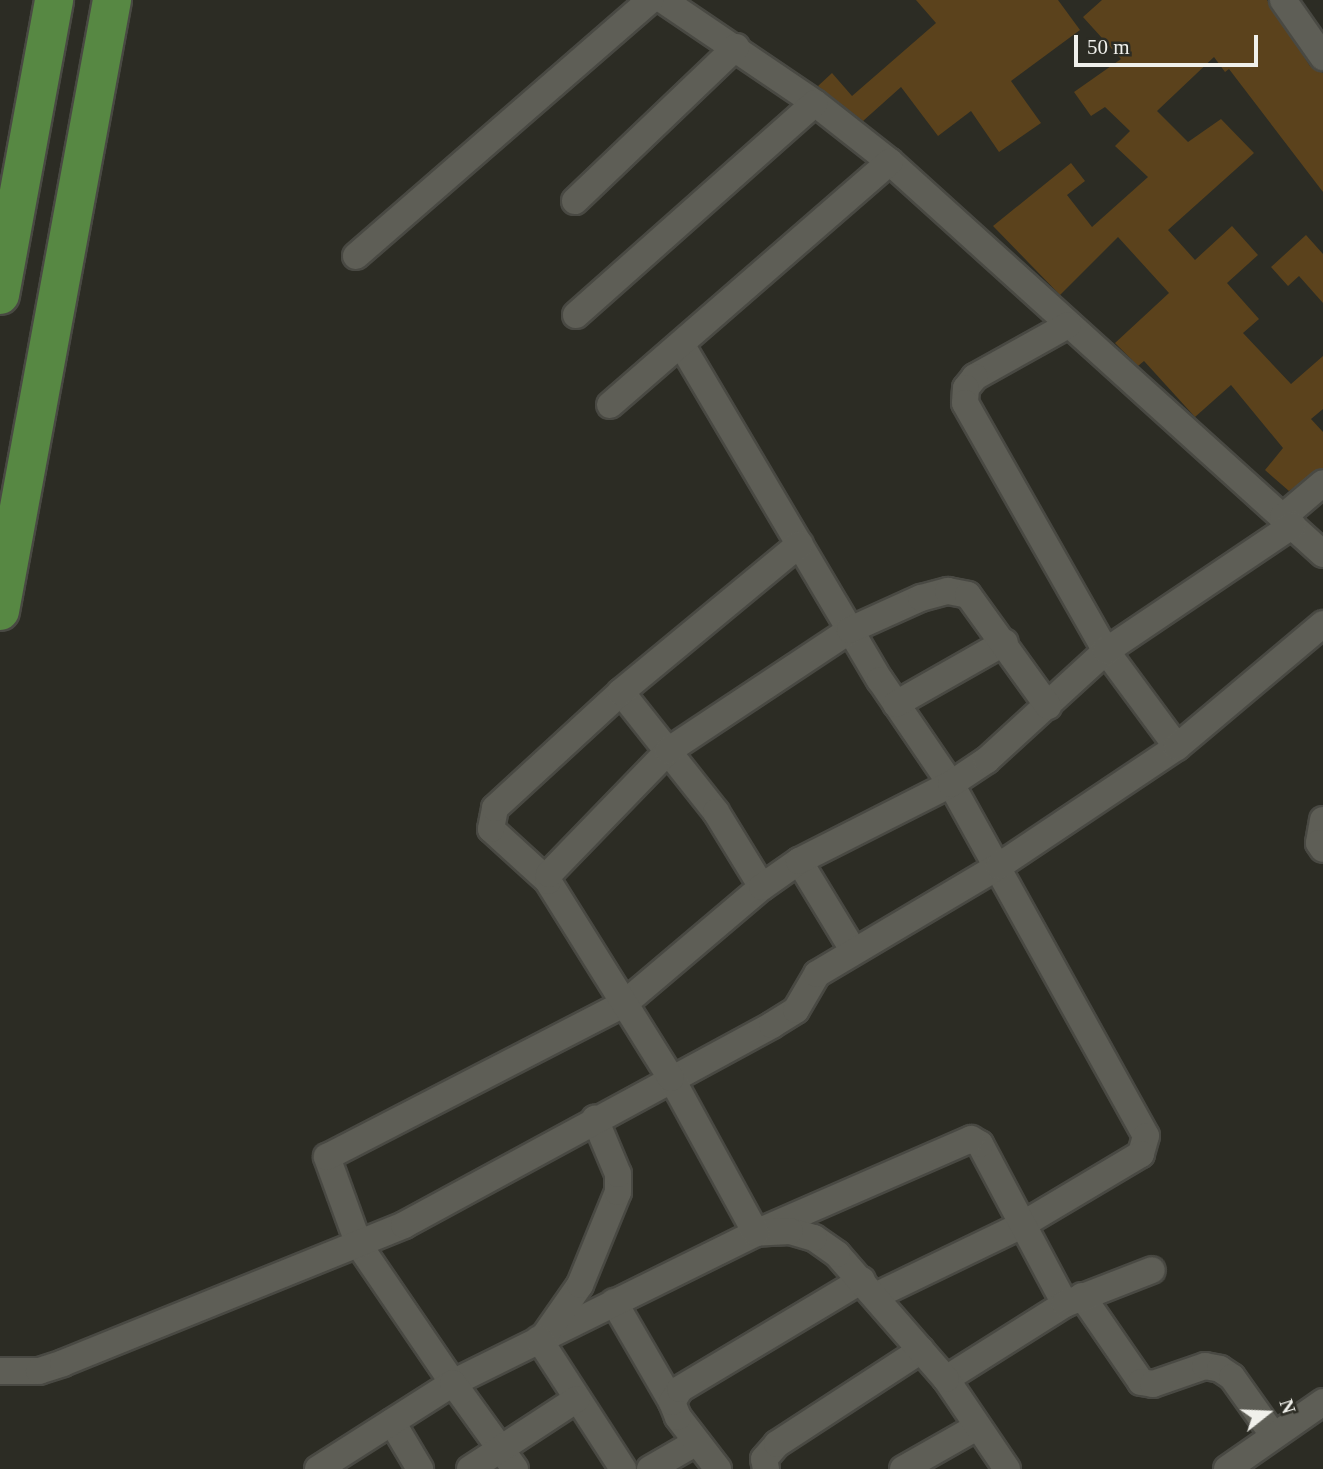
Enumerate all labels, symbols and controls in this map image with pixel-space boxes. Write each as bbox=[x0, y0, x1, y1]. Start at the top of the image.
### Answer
scale bar bbox=[1078, 21, 1262, 65]
text: 50 m bbox=[1087, 35, 1130, 59]
north arrow bbox=[1232, 1378, 1302, 1448]
text: N bbox=[1275, 1397, 1300, 1416]

